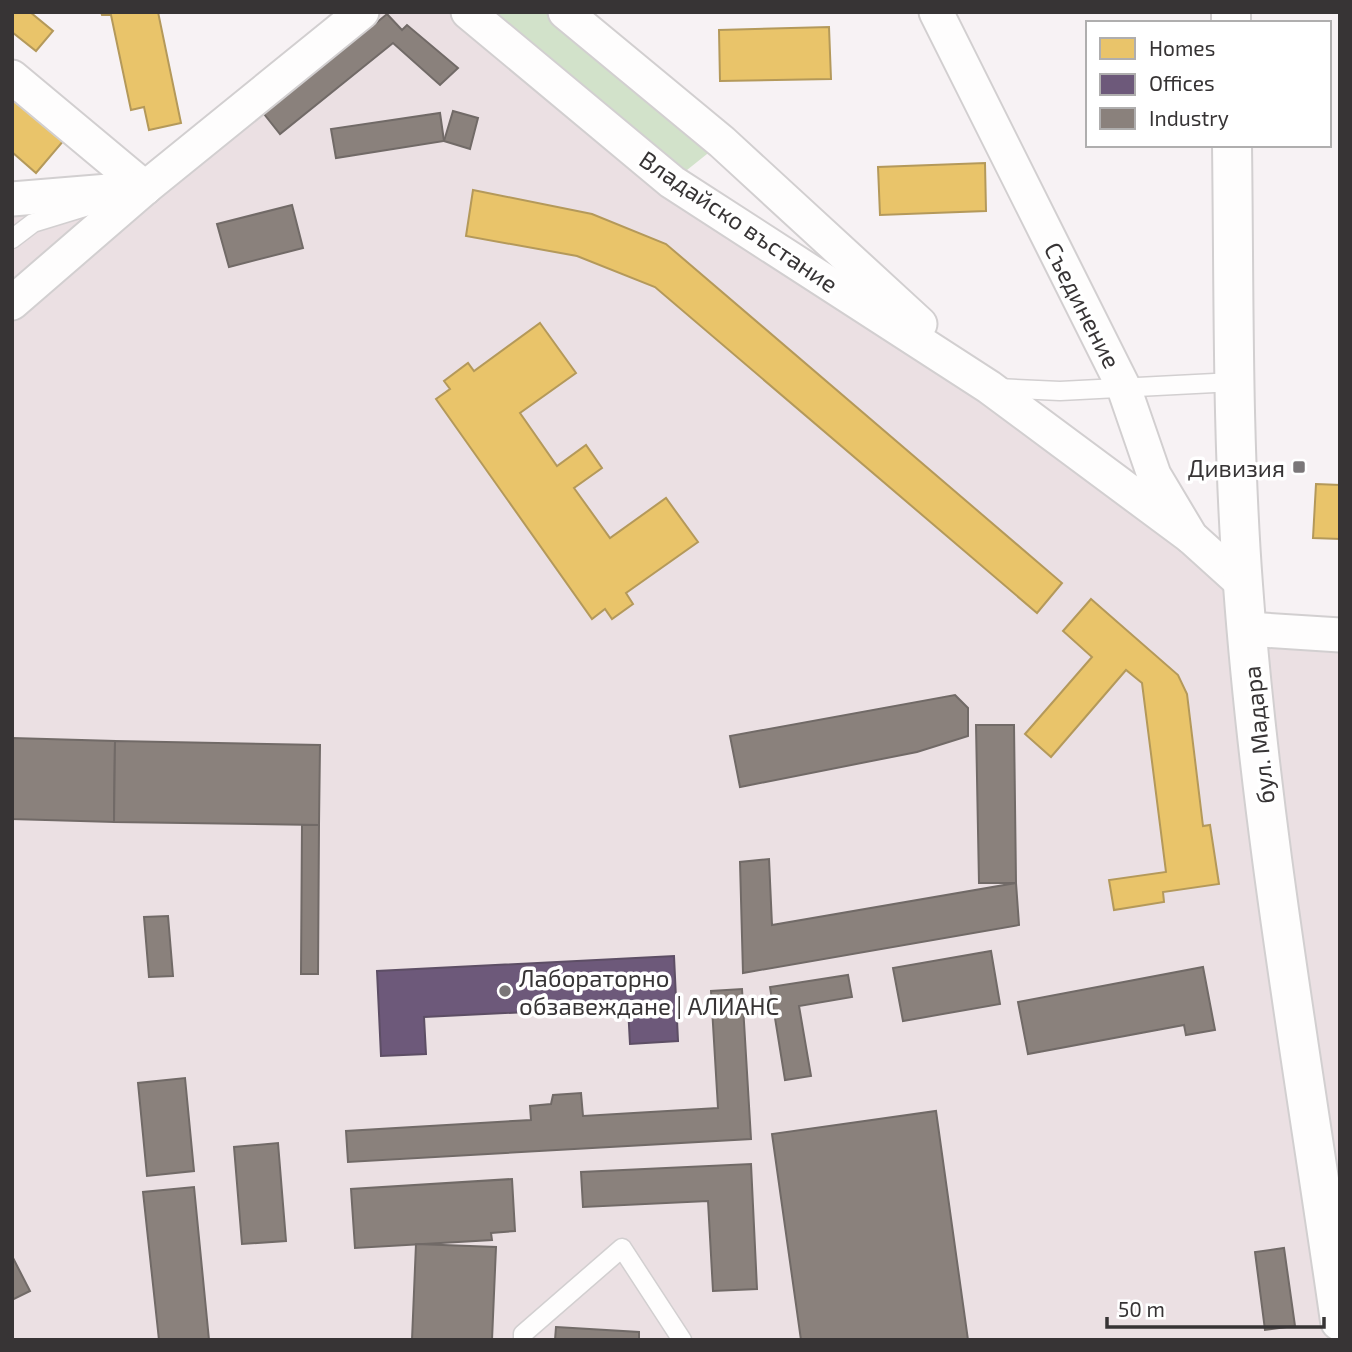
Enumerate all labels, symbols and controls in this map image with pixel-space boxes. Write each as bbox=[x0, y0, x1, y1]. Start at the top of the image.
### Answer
legend bbox=[1086, 21, 1331, 147]
text: Homes bbox=[1149, 35, 1215, 60]
text: Offices bbox=[1149, 70, 1215, 95]
text: Industry bbox=[1149, 105, 1229, 130]
street label: Владайско въстание bbox=[634, 144, 844, 298]
street label: Съединение bbox=[1039, 237, 1127, 373]
place label: Дивизия bbox=[1188, 453, 1285, 482]
marker: Дивизия bbox=[1291, 459, 1307, 475]
street label: бул. Мадара bbox=[1236, 664, 1281, 806]
place label: Лабораторно обзавеждане | АЛИАНС bbox=[519, 963, 779, 1020]
marker: Лабораторно обзавеждане | АЛИАНС bbox=[497, 983, 513, 999]
scale bar bbox=[1107, 1286, 1324, 1330]
text: 50 m bbox=[1118, 1296, 1165, 1321]

